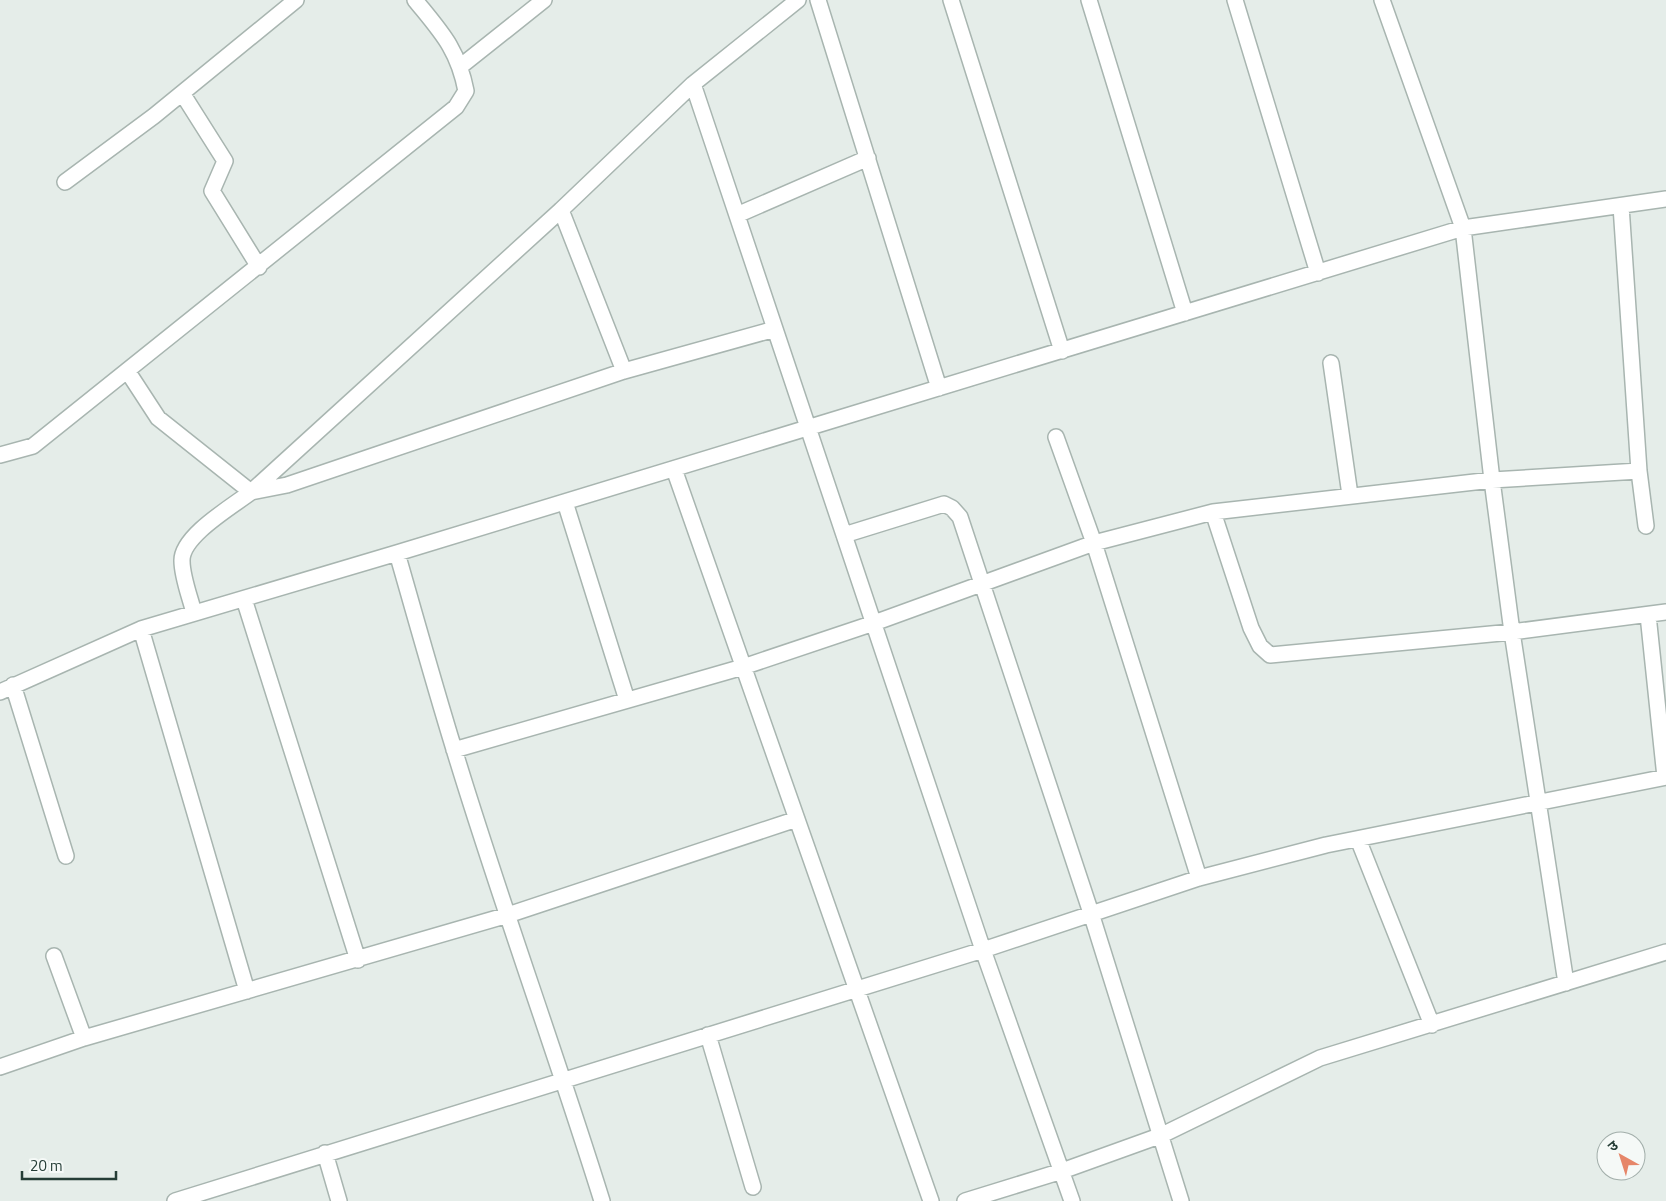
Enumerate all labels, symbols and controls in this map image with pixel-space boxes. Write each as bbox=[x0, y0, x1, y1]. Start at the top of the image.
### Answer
north arrow bbox=[1596, 1131, 1646, 1181]
text: उ bbox=[1603, 1134, 1623, 1156]
scale bar bbox=[22, 1148, 116, 1180]
text: 20 m bbox=[30, 1154, 63, 1177]

